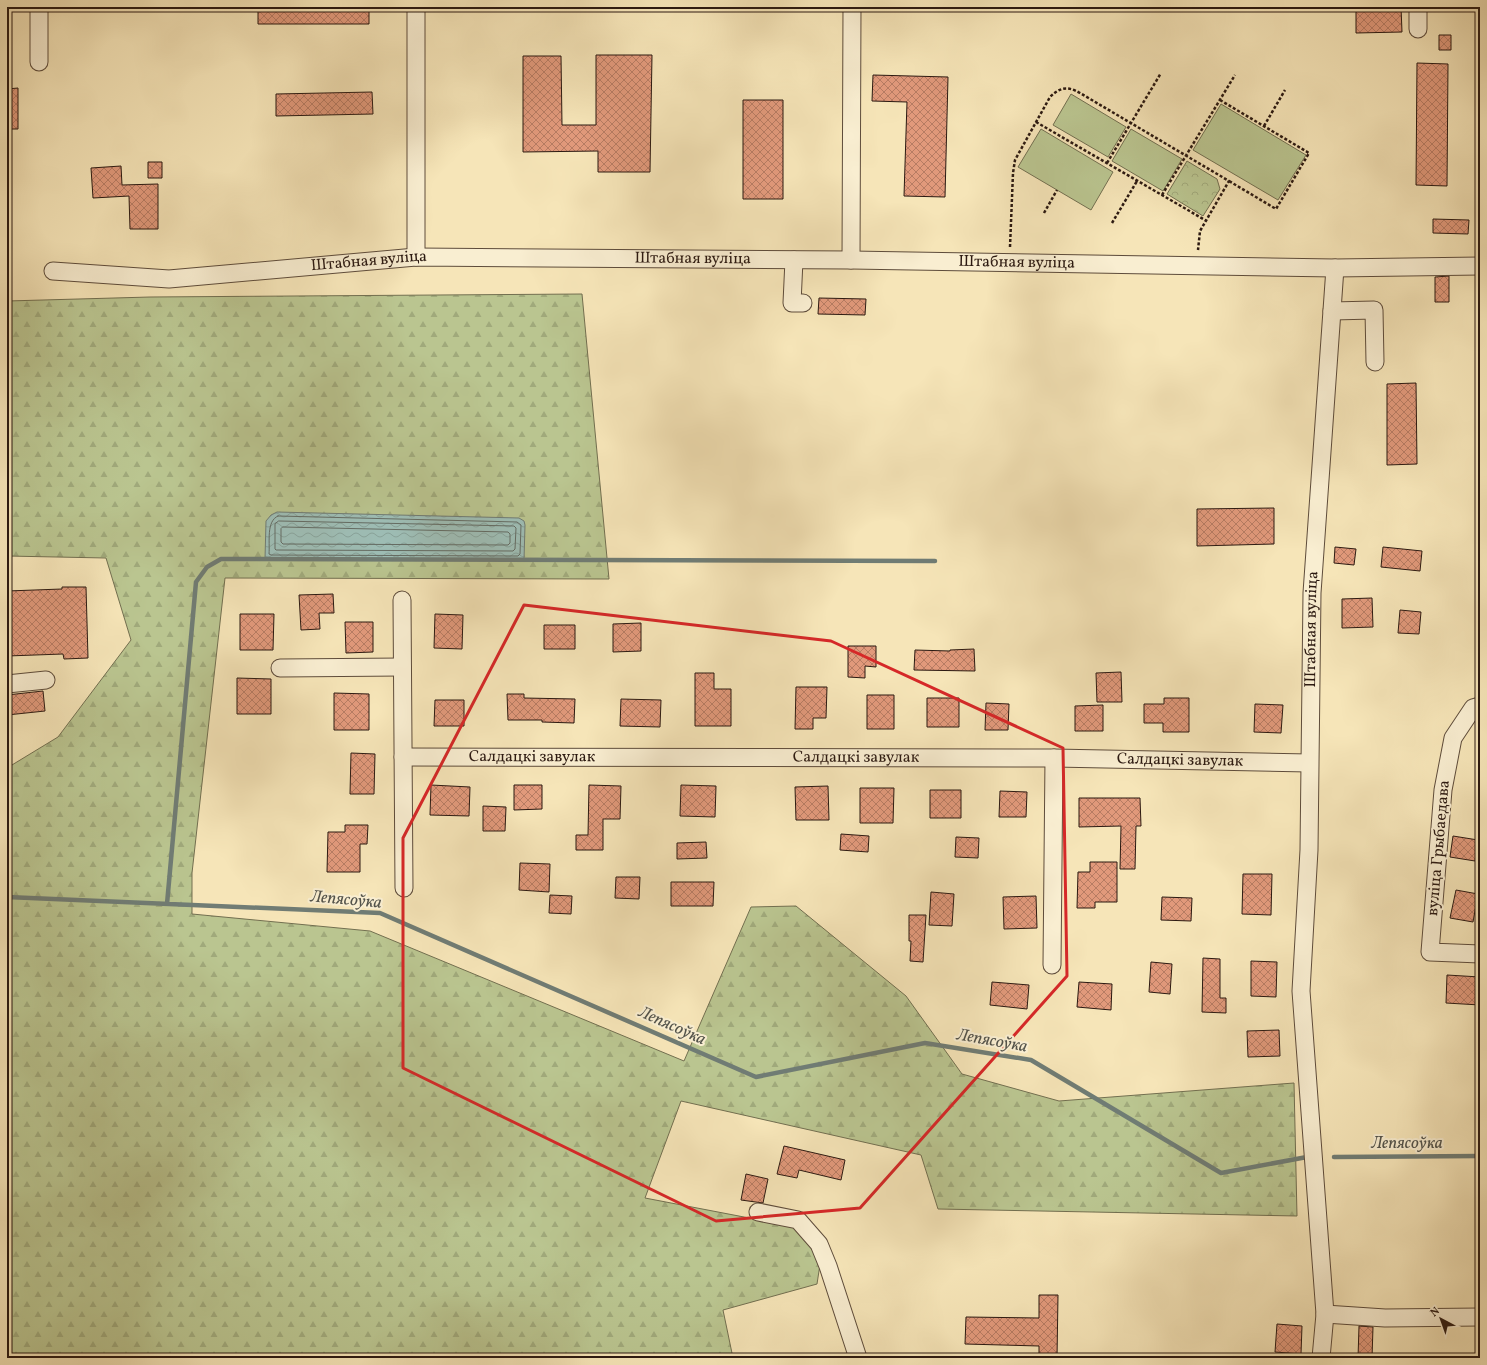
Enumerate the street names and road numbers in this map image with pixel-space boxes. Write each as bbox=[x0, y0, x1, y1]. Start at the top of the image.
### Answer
street label: Штабная вуліца bbox=[310, 246, 427, 277]
street label: Штабная вуліца bbox=[634, 248, 751, 270]
street label: Штабная вуліца bbox=[958, 251, 1075, 275]
street label: Штабная вуліца bbox=[1300, 570, 1325, 688]
street label: Салдацкі завулак bbox=[469, 746, 596, 768]
street label: Салдацкі завулак bbox=[793, 747, 920, 769]
street label: Салдацкі завулак bbox=[1117, 748, 1244, 773]
street label: вуліца Грыбаедава bbox=[1422, 779, 1456, 917]

